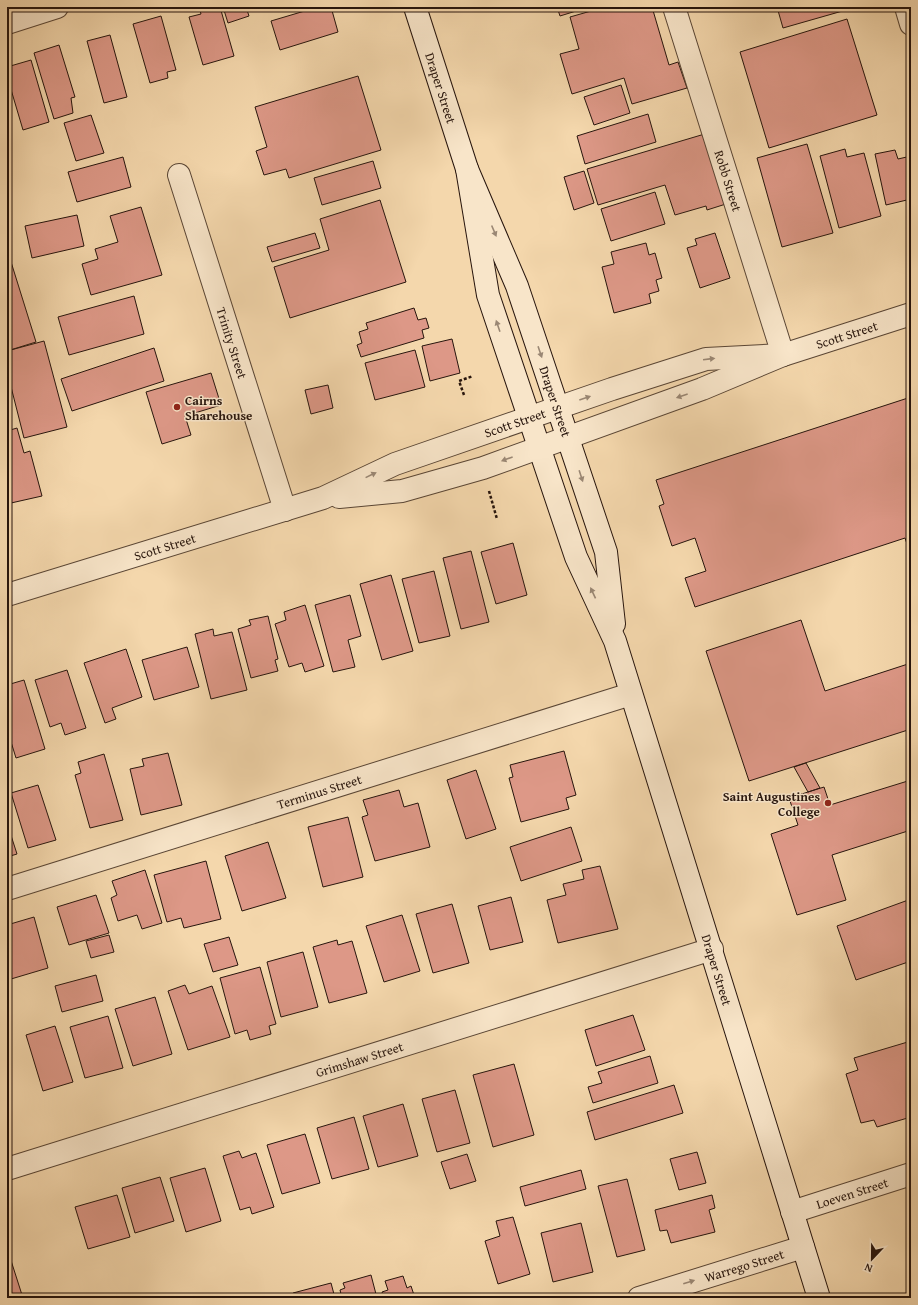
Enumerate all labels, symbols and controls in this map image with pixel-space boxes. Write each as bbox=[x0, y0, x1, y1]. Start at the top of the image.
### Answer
street label: Draper Street bbox=[421, 50, 461, 126]
street label: Robb Street bbox=[710, 148, 747, 214]
one-way arrow bbox=[490, 225, 497, 237]
street label: Trinity Street bbox=[212, 305, 252, 381]
street label: Scott Street bbox=[813, 316, 880, 353]
one-way arrow bbox=[495, 319, 501, 331]
one-way arrow bbox=[537, 347, 543, 359]
one-way arrow bbox=[703, 356, 715, 362]
street label: Draper Street bbox=[535, 363, 576, 440]
place label: Cairns Sharehouse bbox=[185, 391, 252, 425]
one-way arrow bbox=[676, 394, 688, 400]
one-way arrow bbox=[580, 395, 592, 401]
marker: Cairns Sharehouse bbox=[172, 402, 182, 412]
street label: Scott Street bbox=[482, 403, 548, 442]
one-way arrow bbox=[500, 456, 512, 462]
one-way arrow bbox=[578, 470, 584, 482]
one-way arrow bbox=[365, 472, 377, 479]
street label: Scott Street bbox=[131, 528, 198, 565]
one-way arrow bbox=[590, 588, 596, 599]
street label: Terminus Street bbox=[274, 769, 364, 814]
place label: Saint Augustines College bbox=[723, 787, 820, 821]
marker: Saint Augustines College bbox=[823, 798, 833, 808]
street label: Draper Street bbox=[697, 932, 737, 1008]
street label: Grimshaw Street bbox=[313, 1036, 406, 1082]
street label: Loeven Street bbox=[814, 1172, 891, 1213]
north arrow bbox=[852, 1239, 892, 1279]
street label: Warrego Street bbox=[702, 1244, 787, 1287]
text: N bbox=[861, 1259, 875, 1277]
one-way arrow bbox=[684, 1279, 696, 1285]

